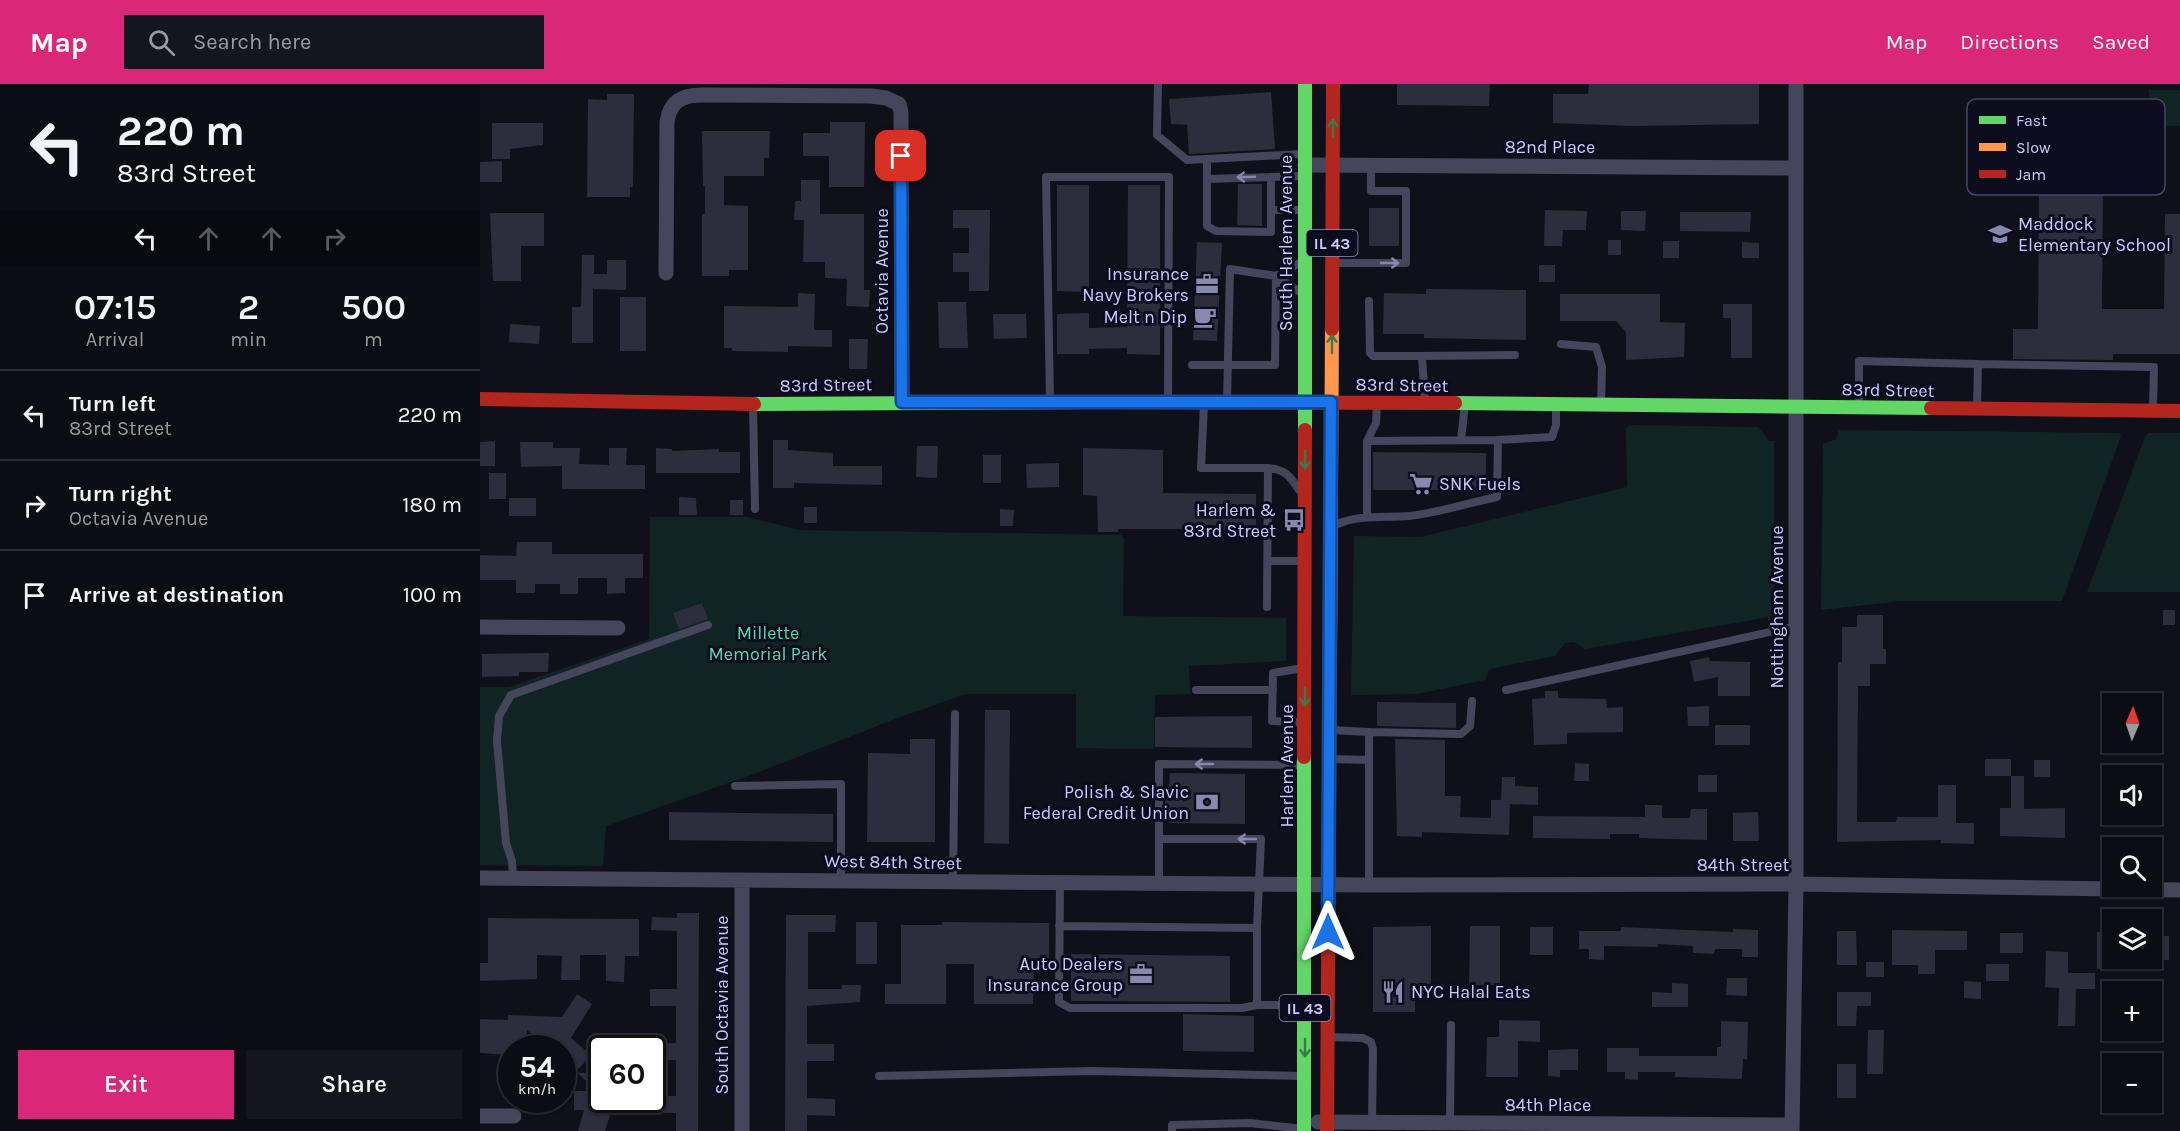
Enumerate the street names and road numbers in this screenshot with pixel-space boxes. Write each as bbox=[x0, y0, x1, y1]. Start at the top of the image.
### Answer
street label: 82nd Place bbox=[1505, 136, 1595, 158]
street label: South Harlem Avenue bbox=[1275, 155, 1297, 331]
street label: Octavia Avenue bbox=[871, 208, 893, 334]
road number: IL 43 bbox=[1306, 230, 1358, 256]
street label: 83rd Street bbox=[780, 373, 873, 397]
street label: 83rd Street bbox=[1356, 373, 1449, 397]
street label: 83rd Street bbox=[1842, 378, 1935, 402]
street label: Nottingham Avenue bbox=[1766, 525, 1788, 689]
street label: Harlem Avenue bbox=[1276, 704, 1298, 828]
street label: West 84th Street bbox=[824, 850, 962, 874]
street label: 84th Street bbox=[1697, 854, 1789, 876]
street label: South Octavia Avenue bbox=[711, 916, 733, 1094]
road number: IL 43 bbox=[1280, 995, 1330, 1021]
street label: 84th Place bbox=[1505, 1094, 1591, 1116]

